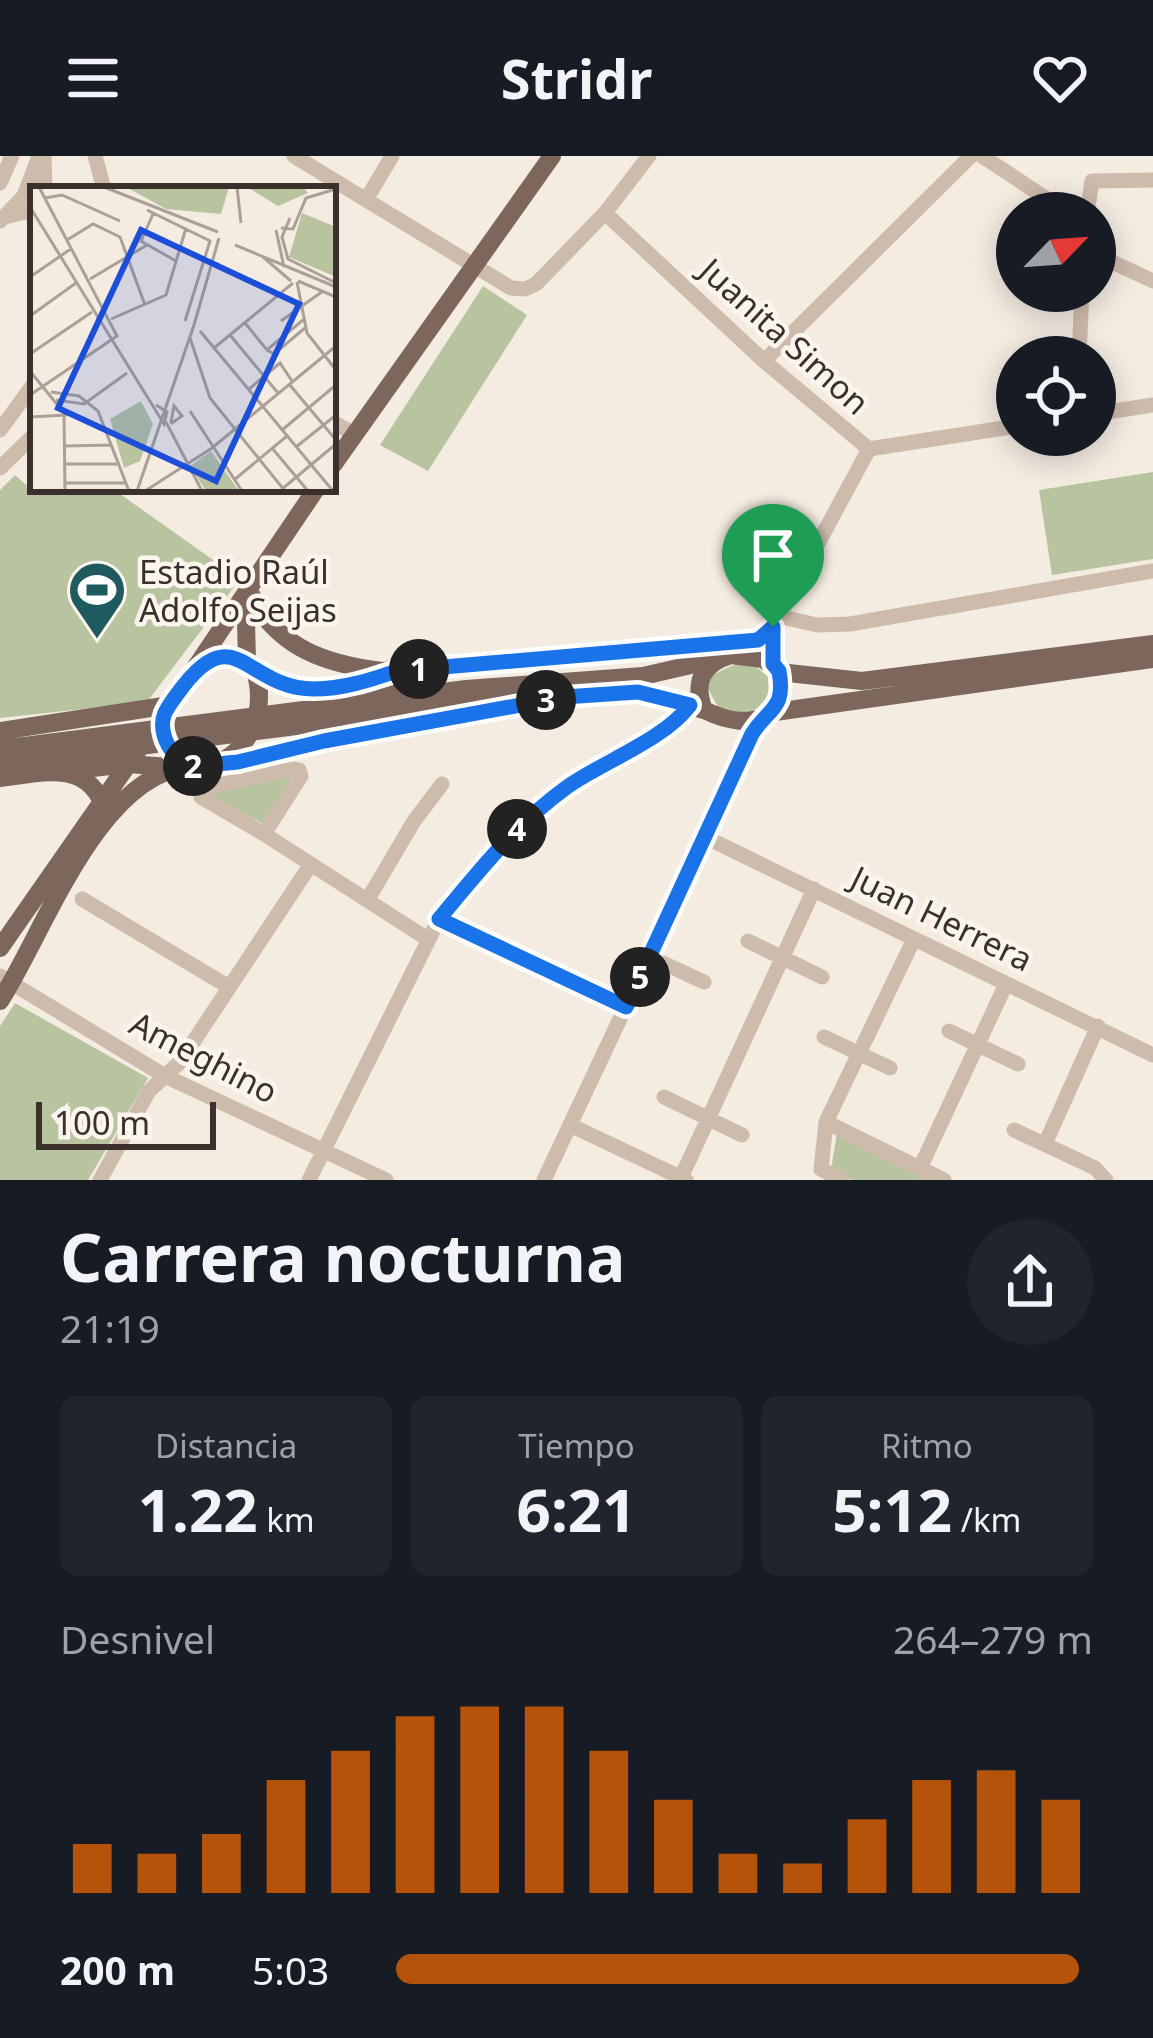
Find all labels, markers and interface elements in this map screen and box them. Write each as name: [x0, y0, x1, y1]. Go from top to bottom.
text: Stridr: [501, 41, 652, 115]
icon: menu: [60, 45, 126, 111]
icon: heart: [1027, 45, 1093, 111]
inset map: [30, 186, 336, 492]
north arrow: [996, 192, 1116, 312]
map controls: [996, 192, 1116, 456]
street label: Juanita Simon: [688, 246, 879, 424]
button: locate: [996, 336, 1116, 456]
pin: [722, 504, 824, 627]
icon: arrive: [740, 522, 806, 588]
place label: Estadio Raúl Adolfo Seijas: [139, 549, 337, 632]
sports icon: Estadio Raúl Adolfo Seijas: [66, 559, 128, 641]
pin: 1: [389, 639, 449, 699]
text: 1: [410, 646, 428, 691]
pin: 3: [516, 670, 576, 730]
text: 3: [537, 677, 555, 722]
pin: 2: [163, 736, 223, 796]
text: 2: [184, 743, 202, 788]
pin: 4: [487, 799, 547, 859]
text: 4: [508, 806, 526, 851]
street label: Juan Herrera: [841, 853, 1040, 981]
pin: 5: [610, 947, 670, 1007]
text: 5: [631, 954, 649, 999]
street label: Ameghino: [122, 1001, 286, 1113]
scale bar: [36, 1096, 216, 1149]
text: 100 m: [54, 1100, 150, 1145]
text: Carrera nocturna: [60, 1211, 626, 1301]
button: share: [967, 1219, 1093, 1345]
text: 21:19: [60, 1301, 160, 1354]
text: Distancia: [155, 1423, 297, 1468]
text: Tiempo: [518, 1423, 635, 1468]
text: Ritmo: [881, 1423, 973, 1468]
text: 1.22: [138, 1468, 258, 1550]
text: 6:21: [517, 1468, 636, 1550]
text: 5:12: [832, 1468, 952, 1550]
text: km: [258, 1497, 315, 1542]
text: /km: [952, 1497, 1021, 1542]
text: Desnivel: [60, 1612, 215, 1665]
text: 264–279 m: [893, 1612, 1093, 1665]
text: 200 m: [60, 1943, 175, 1996]
text: 5:03: [252, 1943, 329, 1996]

